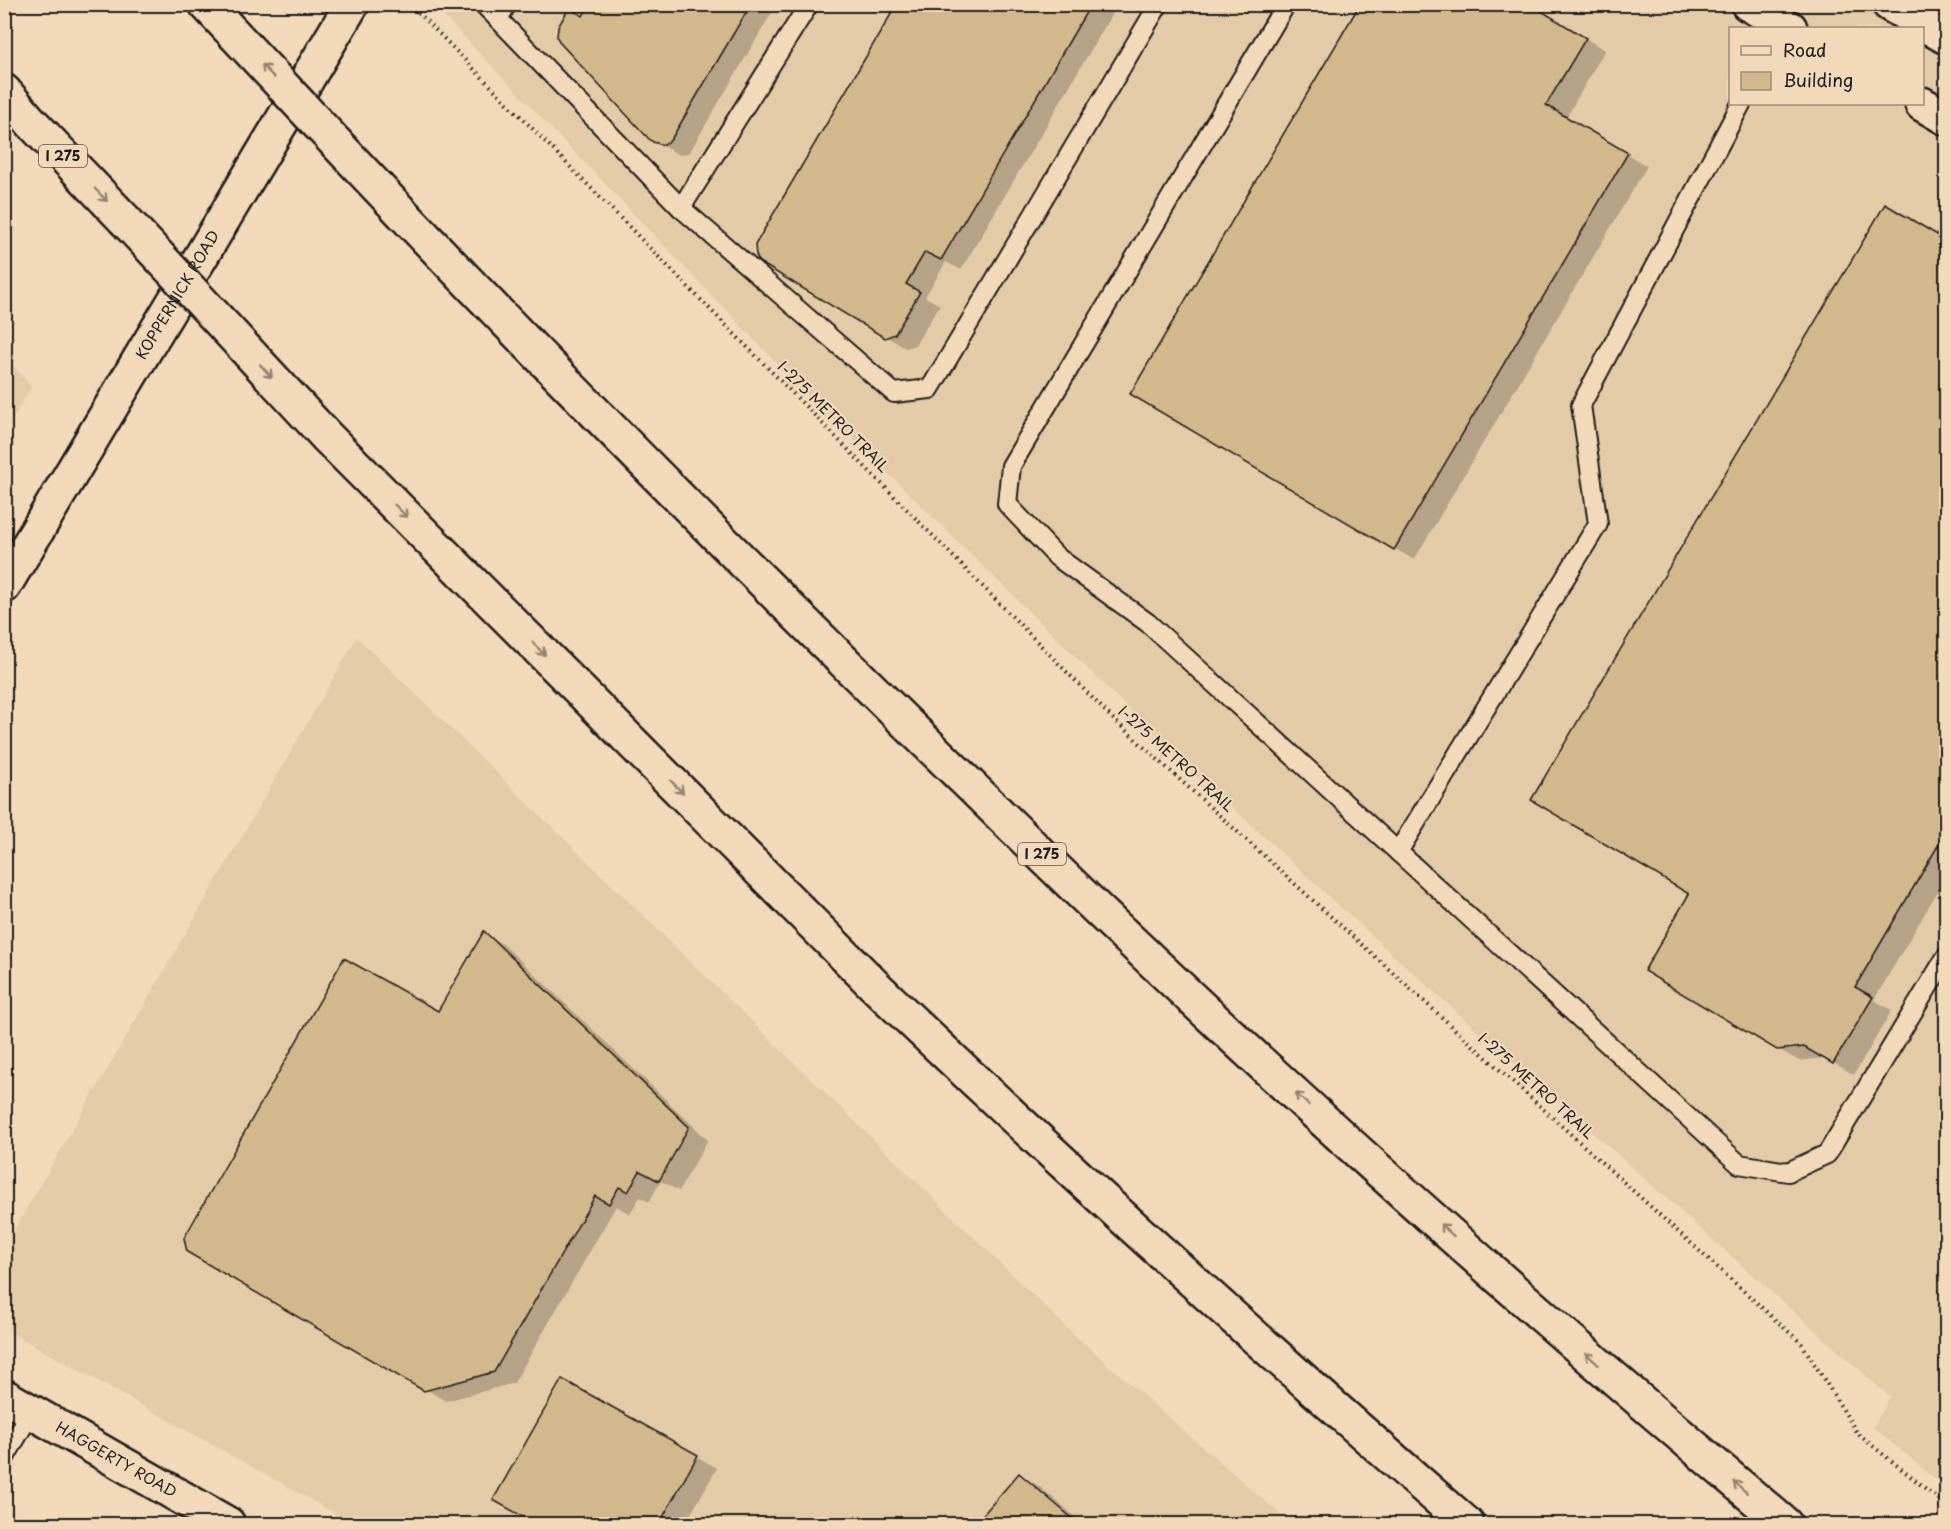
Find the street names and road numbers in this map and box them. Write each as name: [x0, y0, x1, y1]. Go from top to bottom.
road number: I 275: [39, 145, 87, 167]
street label: KOPPERNICK ROAD: [129, 225, 224, 363]
street label: I-275 METRO TRAIL: [773, 355, 895, 477]
street label: I-275 METRO TRAIL: [1114, 699, 1240, 817]
road number: I 275: [1018, 843, 1066, 865]
street label: I-275 METRO TRAIL: [1474, 1026, 1600, 1144]
street label: HAGGERTY ROAD: [52, 1415, 182, 1502]

